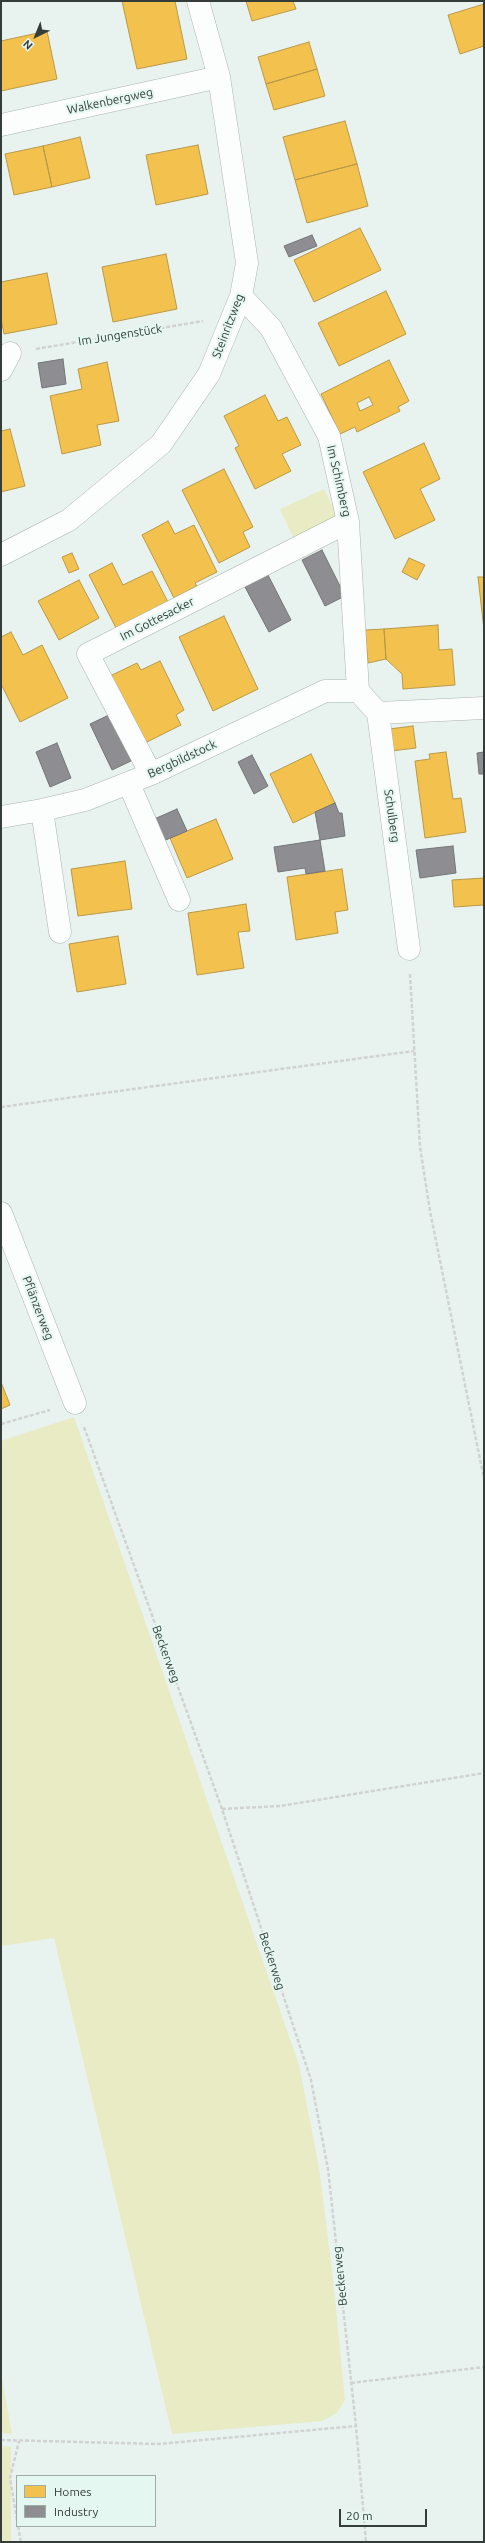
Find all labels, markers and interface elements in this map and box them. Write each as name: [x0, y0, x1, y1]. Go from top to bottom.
north arrow: [16, 16, 56, 56]
text: N: [21, 38, 35, 52]
street label: Walkenbergweg: [66, 85, 154, 117]
street label: Steinritzweg: [209, 292, 247, 360]
street label: Im Jungenstück: [77, 321, 163, 349]
street label: Im Schimberg: [324, 444, 354, 518]
street label: Im Gottesacker: [118, 594, 196, 644]
street label: Bergbildstock: [145, 737, 219, 781]
street label: Schulberg: [381, 788, 403, 844]
street label: Pflänzerweg: [19, 1274, 57, 1342]
street label: Beckerweg: [149, 1623, 183, 1685]
street label: Beckerweg: [256, 1930, 288, 1992]
street label: Beckerweg: [330, 2245, 350, 2307]
legend: [16, 2475, 156, 2527]
text: Homes: [54, 2485, 92, 2498]
scale bar: [341, 2501, 429, 2527]
text: Industry: [54, 2505, 98, 2518]
text: 20 m: [346, 2509, 373, 2522]

